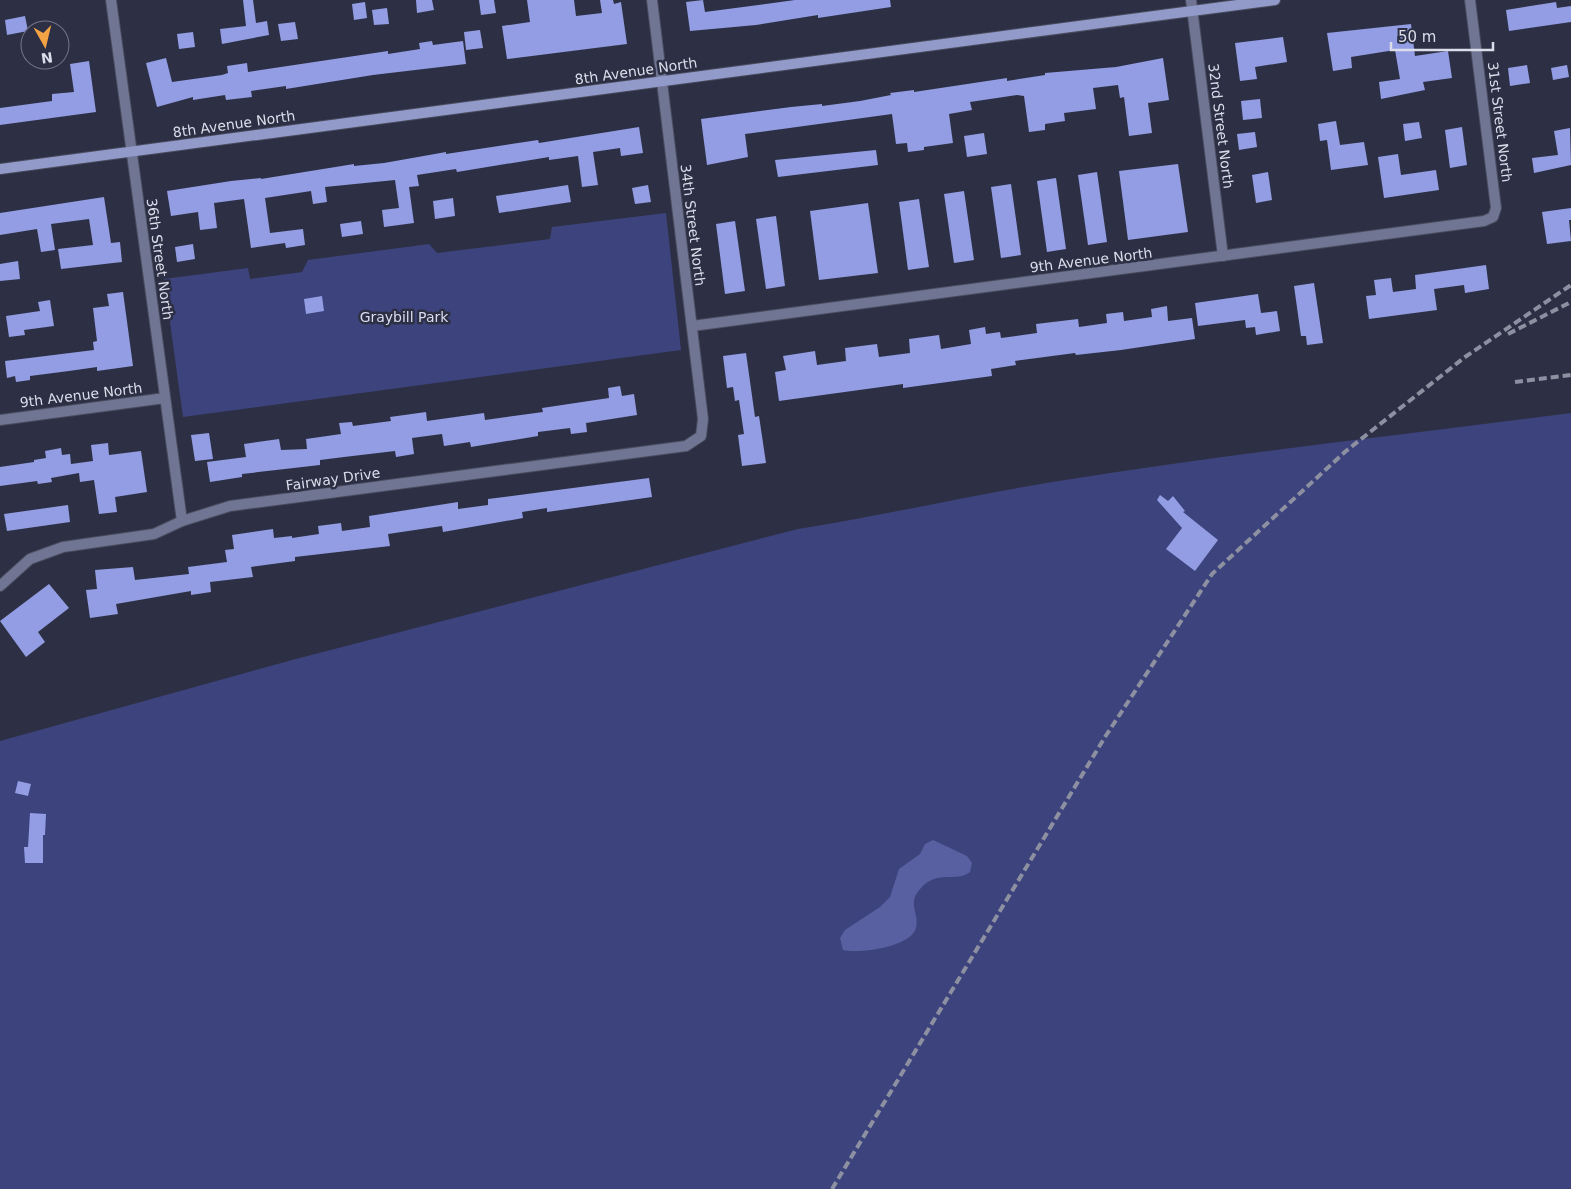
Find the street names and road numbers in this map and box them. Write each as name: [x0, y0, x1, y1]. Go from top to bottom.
street label: 8th Avenue North: [574, 54, 698, 88]
street label: 31st Street North: [1485, 61, 1515, 183]
street label: 32nd Street North: [1205, 62, 1237, 190]
street label: 8th Avenue North: [172, 107, 296, 141]
street label: 34th Street North: [678, 163, 708, 287]
street label: 36th Street North: [144, 197, 176, 321]
street label: 9th Avenue North: [1029, 245, 1153, 275]
street label: 9th Avenue North: [19, 380, 143, 410]
street label: Fairway Drive: [285, 464, 381, 494]

